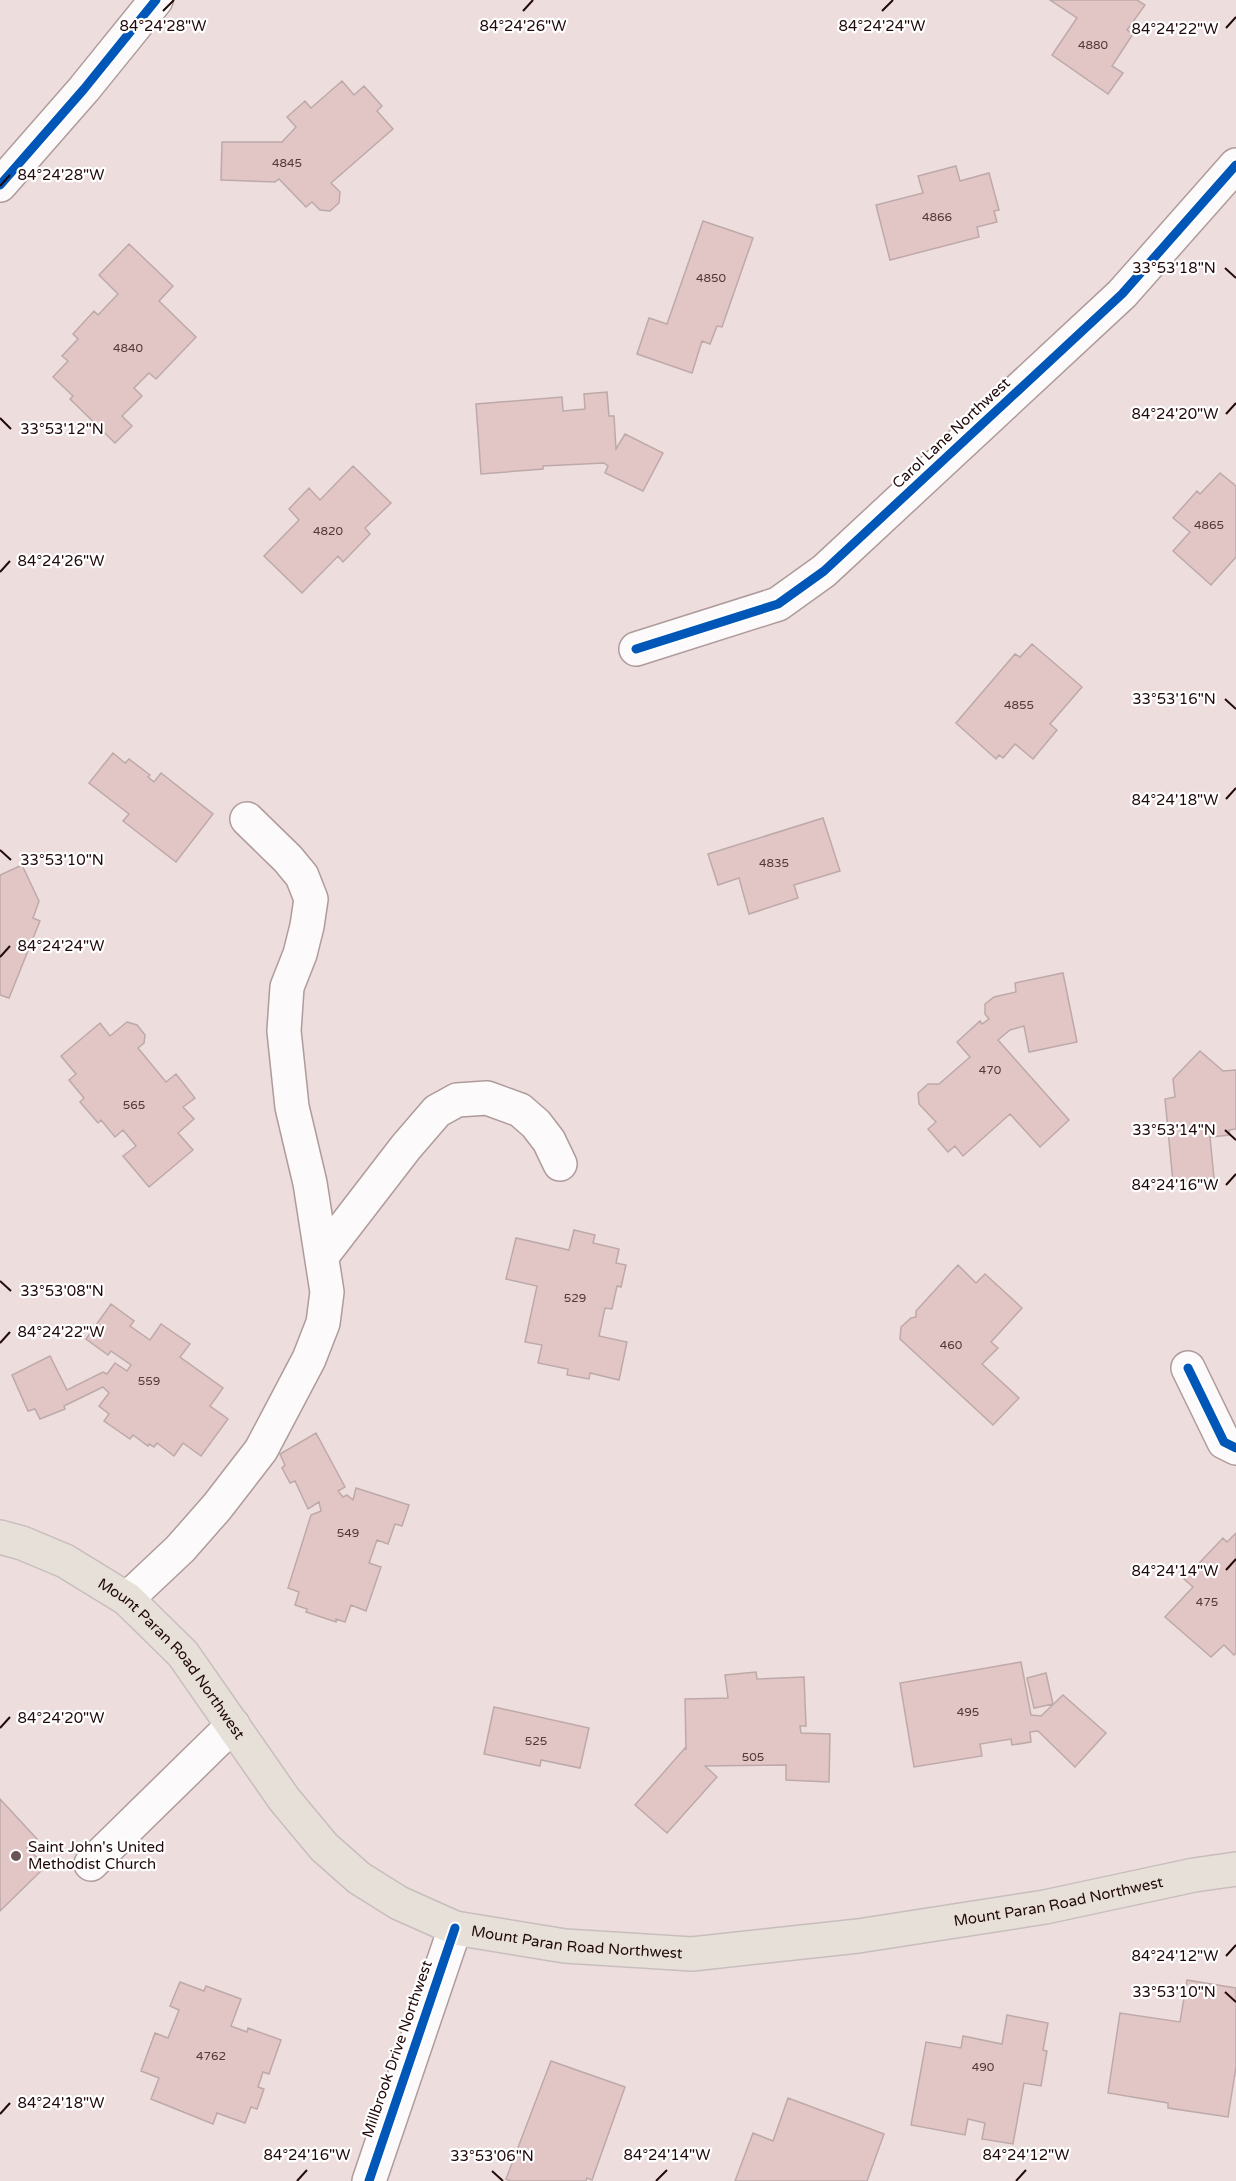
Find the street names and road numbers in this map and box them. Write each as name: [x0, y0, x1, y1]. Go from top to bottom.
street label: Carol Lane Northwest: [888, 374, 1014, 492]
street label: Mount Paran Road Northwest: [95, 1574, 249, 1743]
street label: Mount Paran Road Northwest: [952, 1873, 1165, 1930]
street label: Mount Paran Road Northwest: [470, 1922, 683, 1962]
street label: Millbrook Drive Northwest: [358, 1958, 436, 2140]

